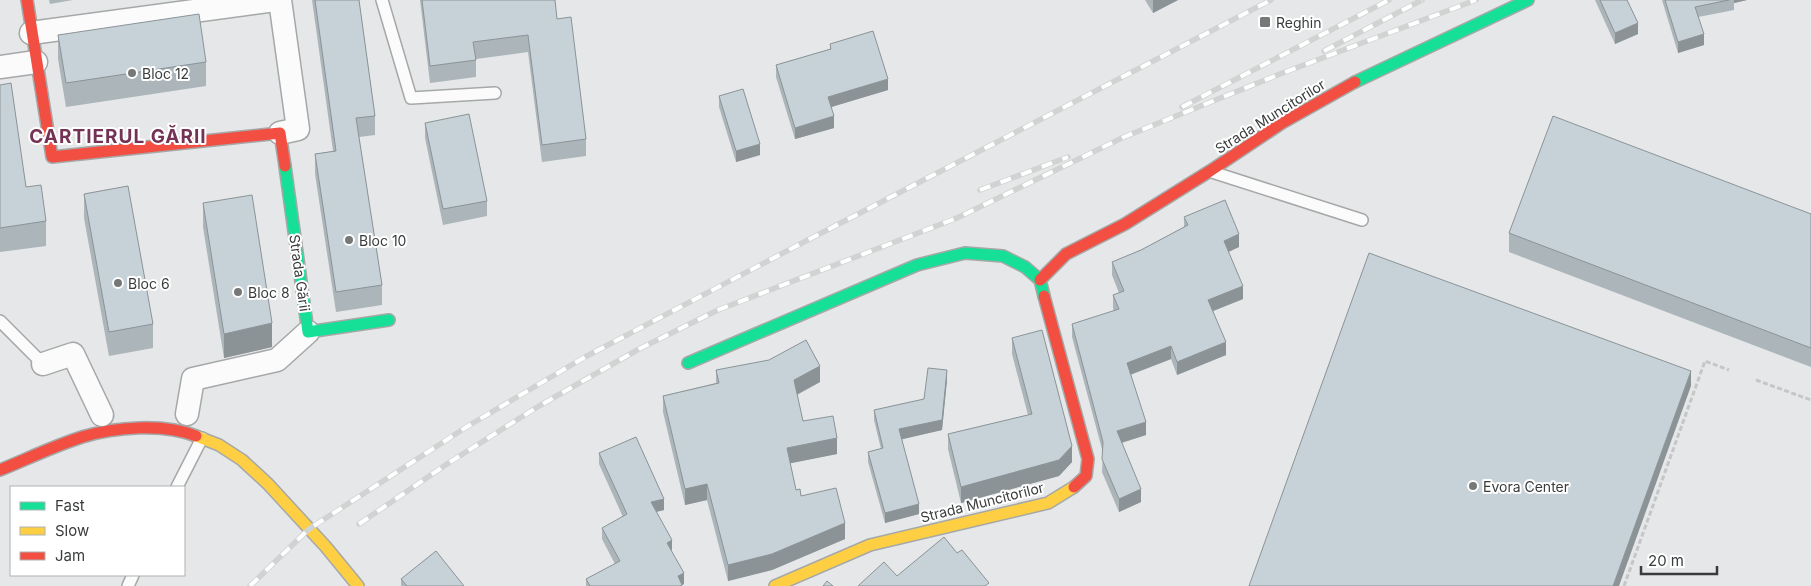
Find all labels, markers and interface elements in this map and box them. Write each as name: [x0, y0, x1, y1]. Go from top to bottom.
place label: Reghin: [1276, 14, 1322, 31]
marker: Reghin: [1258, 15, 1272, 29]
place label: Bloc 12: [142, 65, 189, 82]
marker: Bloc 12: [126, 67, 138, 79]
street label: Strada Muncitorilor: [1212, 75, 1328, 157]
district label: CARTIERUL GĂRII: [29, 124, 207, 148]
place label: Bloc 10: [359, 232, 406, 249]
street label: Strada Gării: [286, 233, 314, 313]
marker: Bloc 10: [343, 234, 355, 246]
place label: Bloc 6: [128, 275, 170, 292]
marker: Bloc 6: [112, 277, 124, 289]
place label: Bloc 8: [248, 284, 290, 301]
marker: Bloc 8: [232, 286, 244, 298]
street label: Strada Muncitorilor: [919, 478, 1045, 526]
place label: Evora Center: [1483, 478, 1569, 495]
marker: Evora Center: [1467, 480, 1479, 492]
legend: [10, 486, 185, 576]
text: Fast: [55, 496, 85, 515]
text: Slow: [55, 521, 89, 540]
scale bar: [1641, 544, 1717, 576]
text: Jam: [55, 546, 85, 565]
text: 20 m: [1648, 551, 1684, 570]

